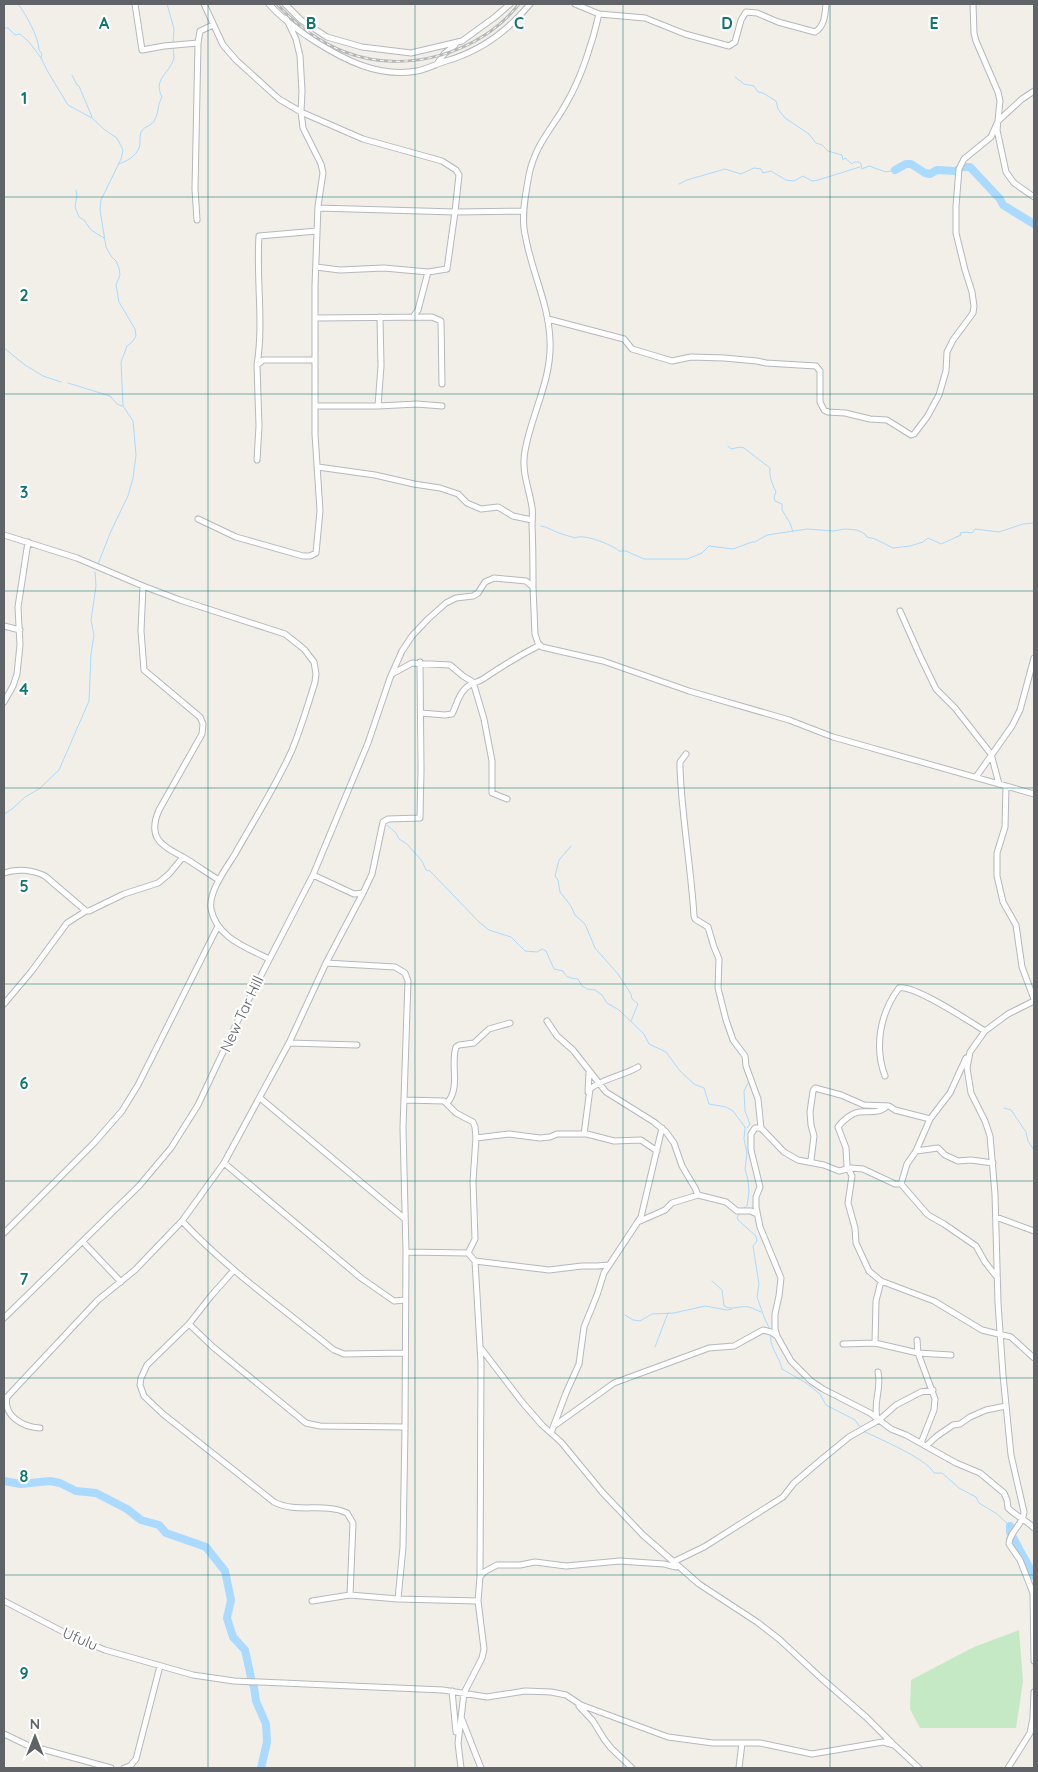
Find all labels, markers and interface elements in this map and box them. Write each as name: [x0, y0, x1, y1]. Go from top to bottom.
text: A: [99, 13, 110, 33]
text: B: [306, 13, 316, 33]
text: C: [514, 13, 524, 33]
text: D: [721, 13, 733, 33]
text: E: [929, 13, 939, 33]
text: 1: [21, 88, 27, 108]
text: 2: [19, 285, 29, 305]
text: 3: [20, 482, 28, 502]
text: 4: [19, 679, 29, 699]
text: 5: [19, 876, 29, 896]
street label: New Tar Hill: [216, 973, 268, 1055]
text: 6: [20, 1073, 29, 1093]
text: 7: [20, 1269, 29, 1289]
text: 8: [20, 1466, 29, 1486]
street label: Ufulu: [60, 1623, 101, 1654]
text: 9: [19, 1663, 29, 1683]
north arrow: [10, 1712, 60, 1762]
text: N: [30, 1715, 40, 1733]

